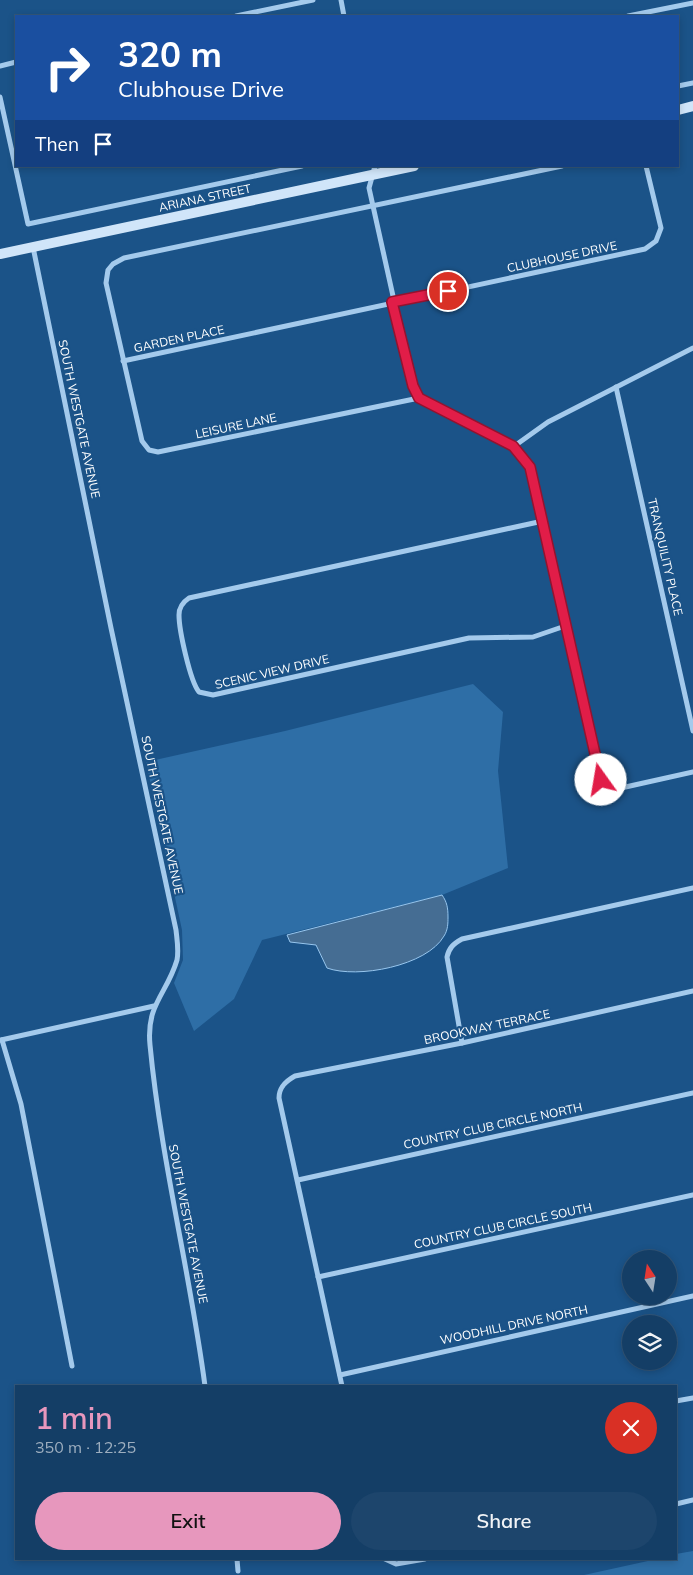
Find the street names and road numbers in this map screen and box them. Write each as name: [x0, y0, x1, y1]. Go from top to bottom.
street label: ARIANA STREET: [157, 180, 253, 215]
street label: CLUBHOUSE DRIVE: [506, 238, 618, 275]
street label: GARDEN PLACE: [132, 322, 225, 355]
street label: SOUTH WESTGATE AVENUE: [55, 338, 104, 500]
street label: LEISURE LANE: [194, 410, 278, 441]
street label: TRANQUILITY PLACE: [645, 497, 686, 617]
street label: SCENIC VIEW DRIVE: [213, 651, 331, 692]
street label: SOUTH WESTGATE AVENUE: [138, 734, 187, 896]
street label: BROOKWAY TERRACE: [423, 1006, 551, 1047]
street label: COUNTRY CLUB CIRCLE NORTH: [402, 1099, 584, 1152]
street label: SOUTH WESTGATE AVENUE: [166, 1143, 211, 1305]
street label: COUNTRY CLUB CIRCLE SOUTH: [412, 1199, 593, 1252]
street label: WOODHILL DRIVE NORTH: [439, 1301, 589, 1348]

